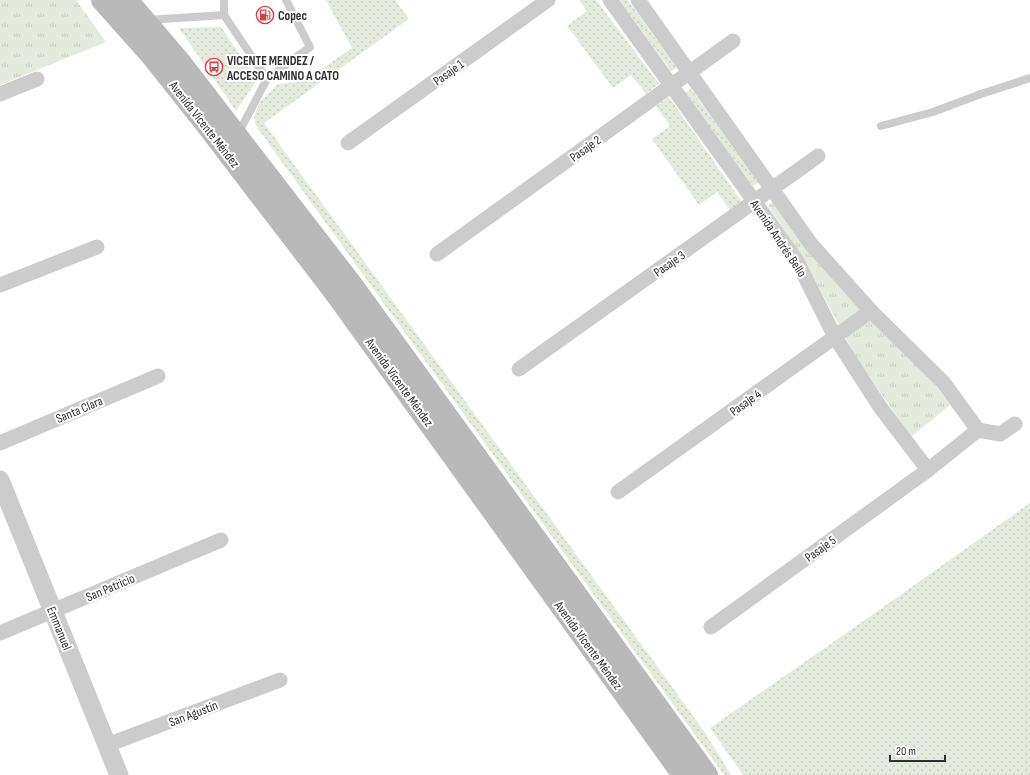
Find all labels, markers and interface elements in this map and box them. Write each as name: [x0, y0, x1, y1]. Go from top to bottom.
fuel station icon: Copec: [255, 5, 275, 25]
place label: Copec: [278, 8, 307, 24]
place label: VICENTE MENDEZ / ACCESO CAMINO A CATO: [226, 53, 339, 84]
street label: Pasaje 1: [430, 56, 467, 89]
bus stop icon: VICENTE MENDEZ / ACCESO CAMINO A CATO: [204, 57, 224, 77]
street label: Avenida Vicente Méndez: [165, 77, 243, 171]
street label: Pasaje 2: [567, 132, 604, 166]
street label: Avenida Andrés Bello: [746, 196, 810, 280]
street label: Pasaje 3: [651, 247, 689, 280]
street label: Avenida Vicente Méndez: [361, 334, 437, 430]
street label: Pasaje 4: [727, 386, 765, 420]
street label: Santa Clara: [54, 393, 105, 427]
street label: Pasaje 5: [802, 532, 839, 566]
street label: San Patricio: [83, 570, 137, 605]
street label: Avenida Vicente Méndez: [550, 597, 626, 693]
street label: Emmanuel: [43, 604, 75, 653]
street label: San Agustín: [167, 697, 220, 731]
scale bar: [890, 737, 945, 763]
text: 20 m: [896, 744, 916, 759]

